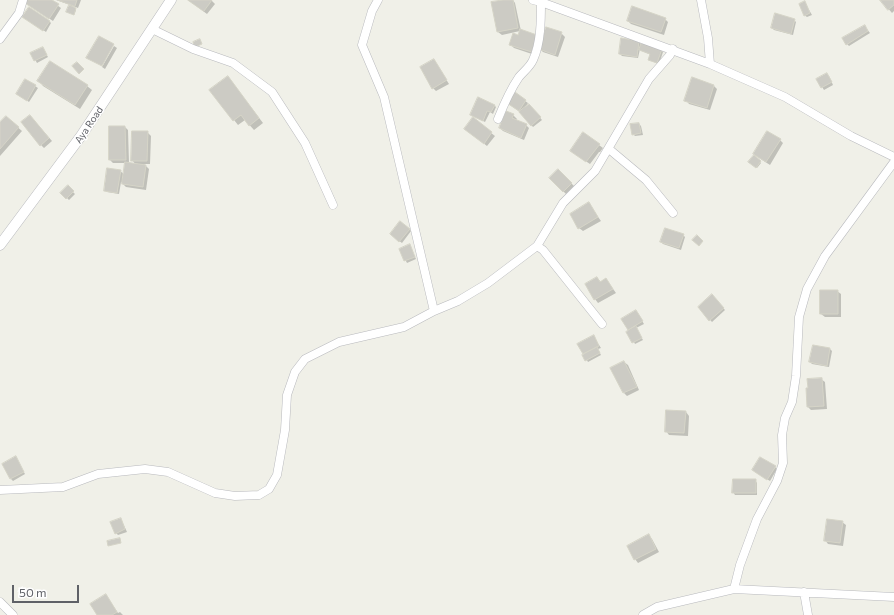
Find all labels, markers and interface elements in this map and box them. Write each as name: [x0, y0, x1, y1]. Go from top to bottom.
street label: Aya Road: [72, 104, 106, 146]
scale bar: [14, 577, 81, 603]
text: 50 m: [19, 585, 47, 599]

